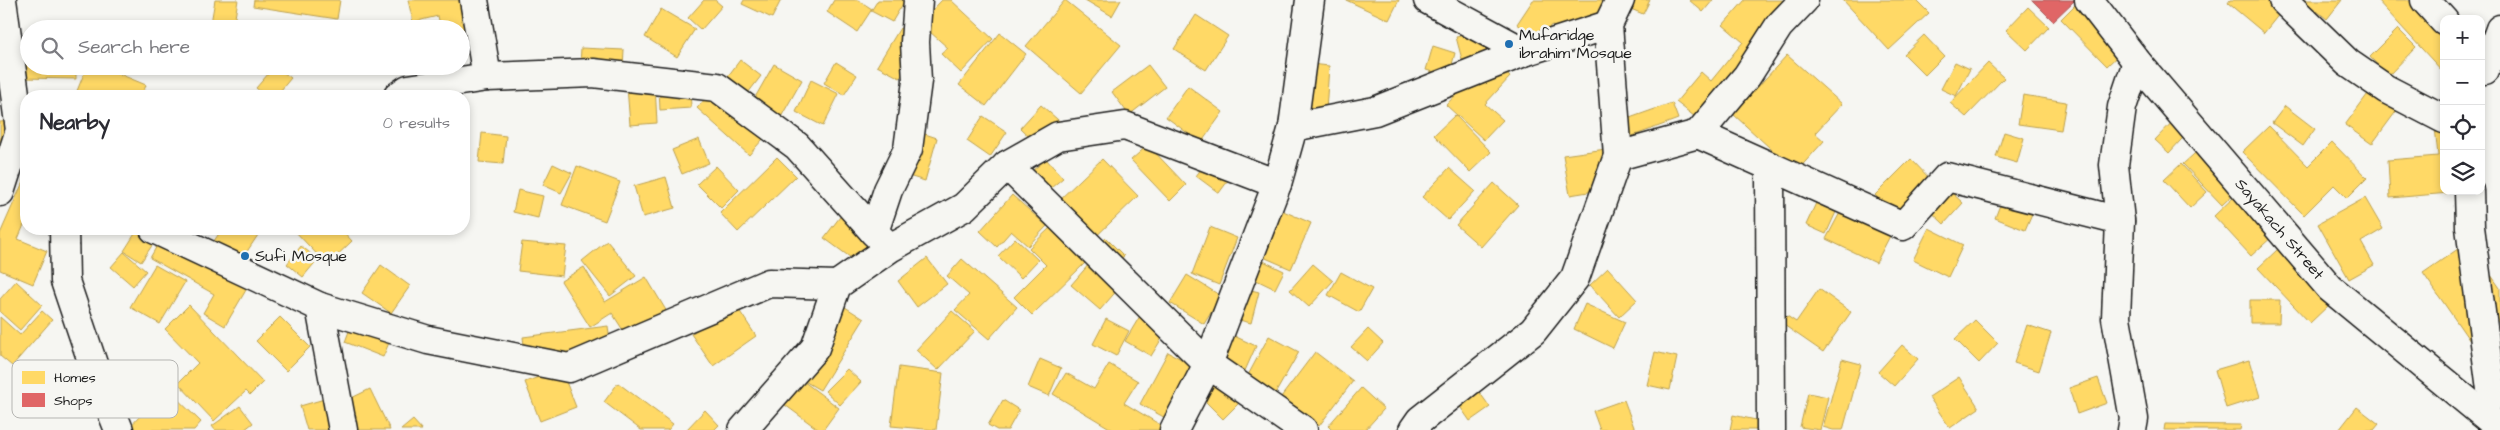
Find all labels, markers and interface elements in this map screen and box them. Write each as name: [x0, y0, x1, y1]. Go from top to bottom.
map controls: [2440, 15, 2485, 195]
button: +: [2440, 15, 2485, 60]
search box: [20, 20, 470, 75]
place label: Mufaridge ibrahim Mosque: [1519, 24, 1632, 64]
icon: search: [38, 34, 66, 62]
text: Search here: [78, 34, 190, 61]
marker: Mufaridge ibrahim Mosque: [1503, 38, 1515, 50]
button: −: [2440, 60, 2485, 105]
button: locate: [2440, 105, 2485, 150]
text: Nearby: [40, 108, 110, 137]
text: 0 results: [383, 112, 450, 134]
button: layers: [2440, 150, 2485, 195]
street label: Sayakach Street: [2230, 174, 2330, 285]
place label: Sufi Mosque: [255, 245, 347, 267]
marker: Sufi Mosque: [239, 250, 251, 262]
legend: [12, 360, 178, 418]
text: Homes: [54, 368, 96, 388]
text: Shops: [54, 391, 93, 411]

